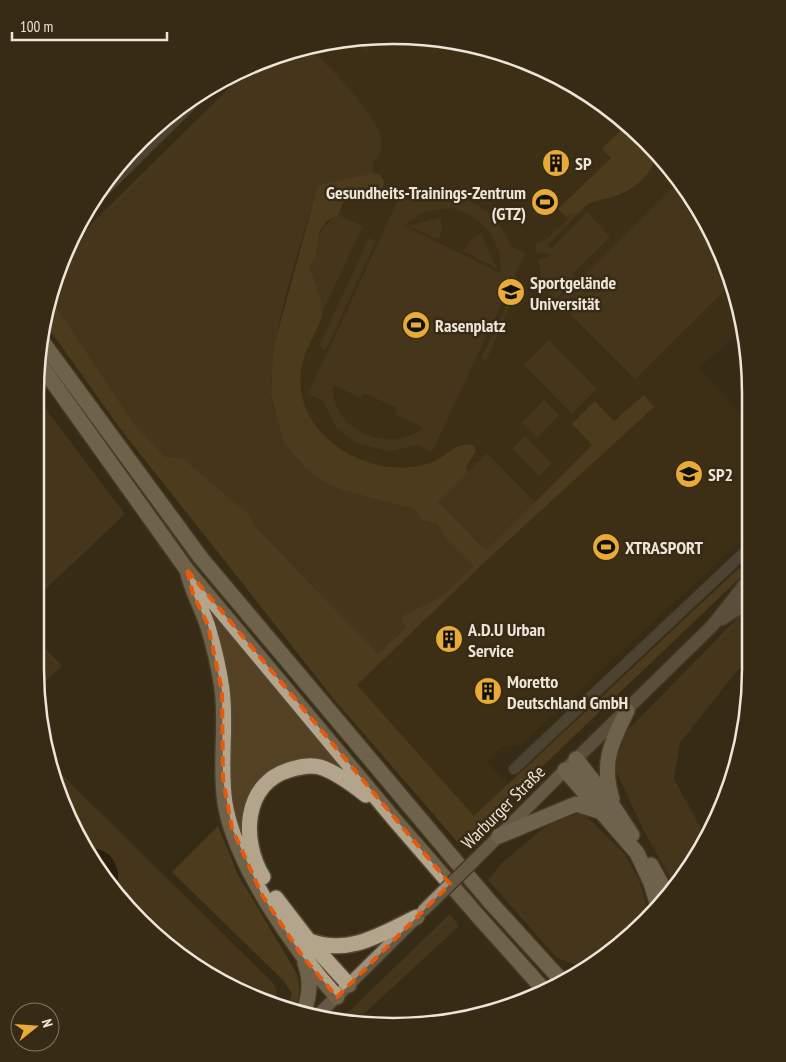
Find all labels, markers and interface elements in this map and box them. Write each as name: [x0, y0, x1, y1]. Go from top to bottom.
scale bar: [12, 10, 168, 42]
text: 100 m: [20, 17, 53, 36]
building icon: SP: [541, 148, 571, 178]
place label: SP: [575, 152, 592, 175]
place label: Gesundheits-Trainings-Zentrum (GTZ): [326, 181, 526, 225]
sports icon: Gesundheits-Trainings-Zentrum (GTZ): [530, 187, 560, 217]
place label: Sportgelände Universität: [530, 271, 616, 315]
school or university icon: Sportgelände Universität: [496, 277, 526, 307]
sports icon: Rasenplatz: [401, 310, 431, 340]
place label: Rasenplatz: [435, 314, 506, 337]
school or university icon: SP2: [674, 459, 704, 489]
place label: SP2: [708, 463, 733, 486]
sports icon: XTRASPORT: [591, 532, 621, 562]
place label: XTRASPORT: [625, 536, 703, 559]
place label: A.D.U Urban Service: [467, 618, 545, 662]
building icon: A.D.U Urban Service: [434, 624, 464, 654]
place label: Moretto Deutschland GmbH: [507, 670, 628, 714]
building icon: Moretto Deutschland GmbH: [473, 676, 503, 706]
street label: Warburger Straße: [456, 760, 550, 854]
north arrow: [10, 1002, 60, 1052]
text: N: [38, 1017, 57, 1029]

